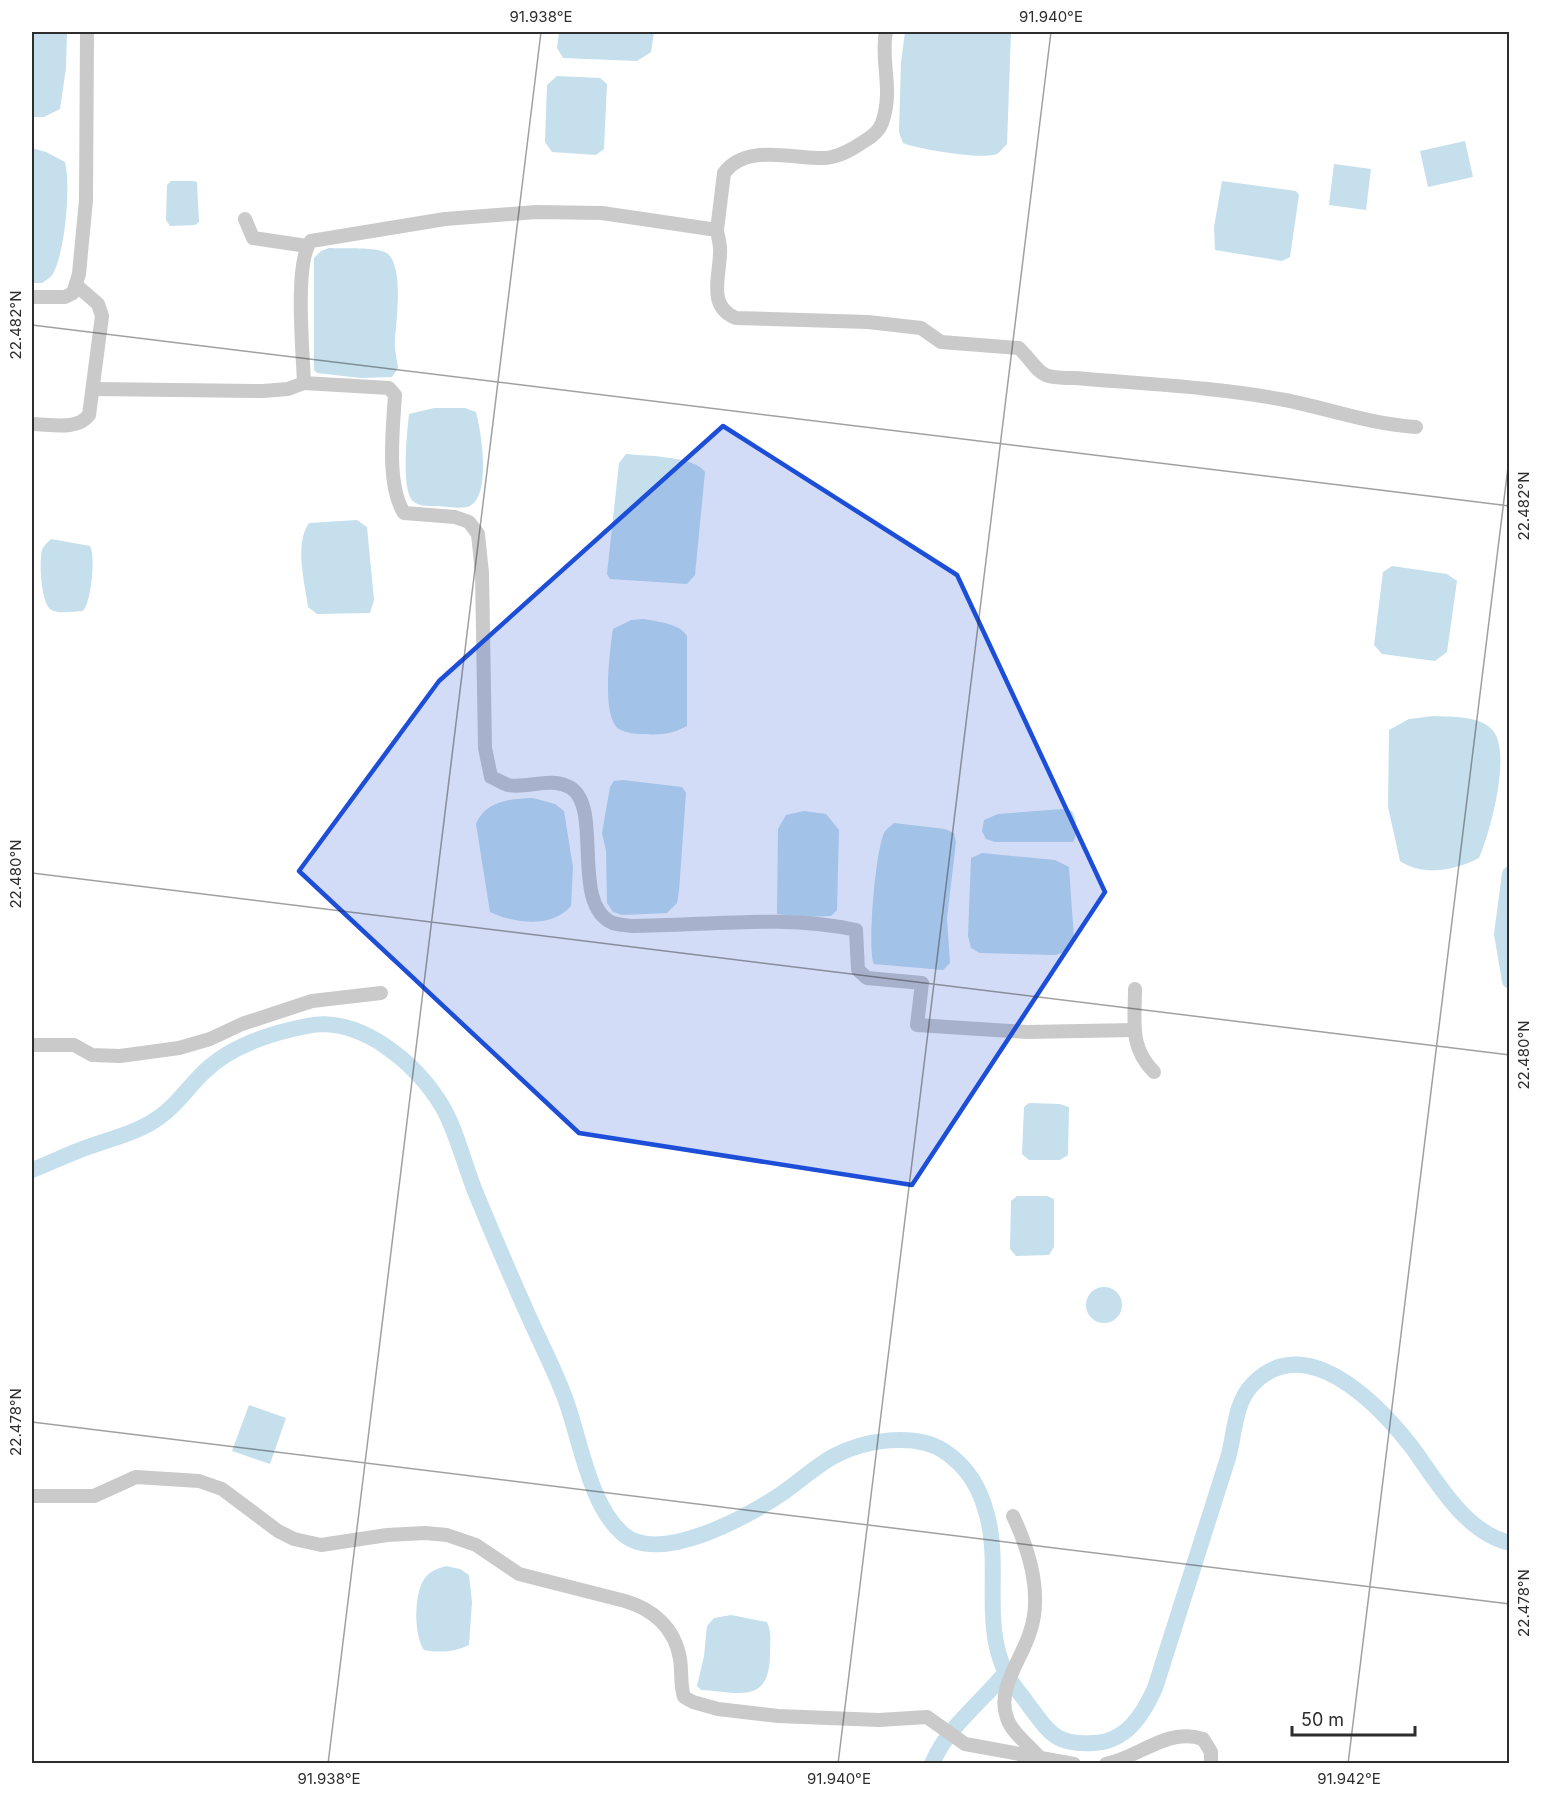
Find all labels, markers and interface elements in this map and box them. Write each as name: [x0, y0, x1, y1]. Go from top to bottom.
text: 91.938°E: [509, 7, 573, 26]
text: 91.940°E: [1019, 7, 1083, 26]
text: 22.482°N: [6, 291, 25, 359]
text: 22.482°N: [1514, 472, 1533, 540]
text: 22.480°N: [6, 839, 25, 909]
text: 22.480°N: [1514, 1020, 1533, 1090]
text: 22.478°N: [6, 1388, 25, 1456]
text: 22.478°N: [1514, 1569, 1533, 1637]
scale bar: [1292, 1699, 1415, 1737]
text: 50 m: [1301, 1709, 1344, 1730]
text: 91.938°E: [297, 1769, 361, 1788]
text: 91.940°E: [807, 1769, 871, 1788]
text: 91.942°E: [1317, 1769, 1381, 1788]

